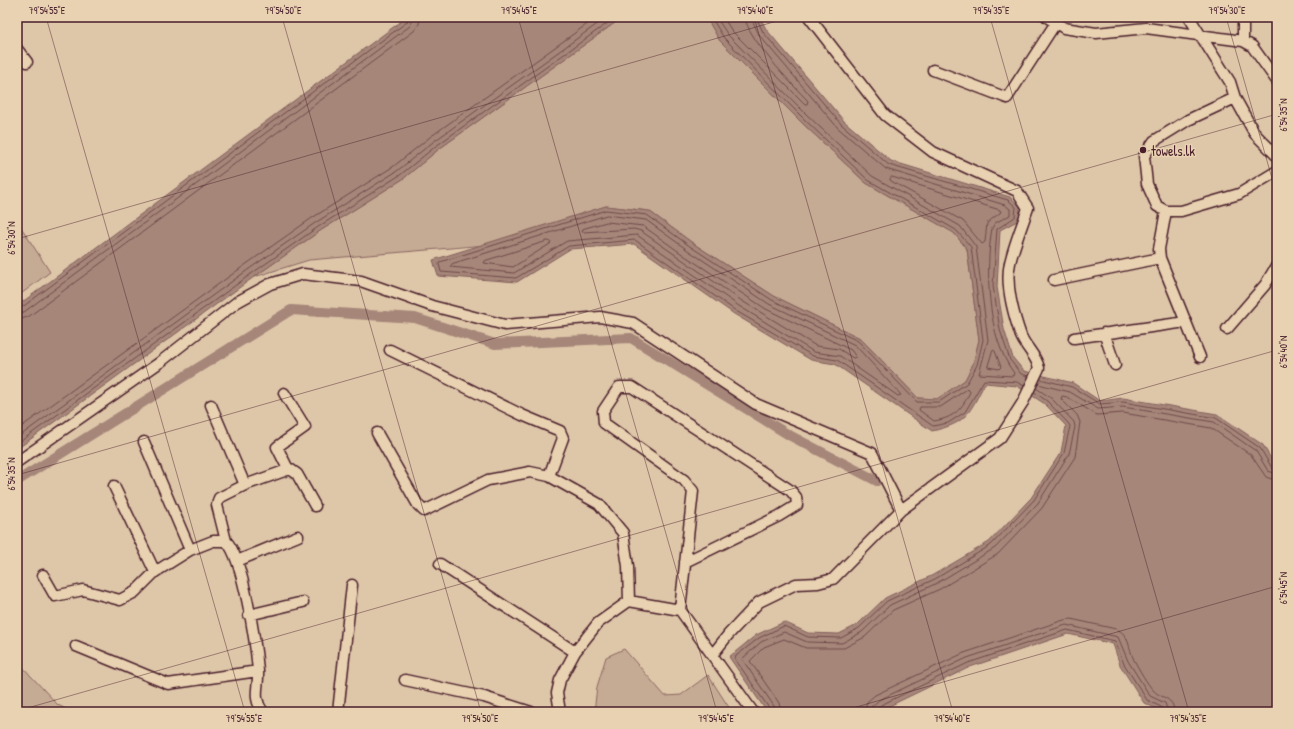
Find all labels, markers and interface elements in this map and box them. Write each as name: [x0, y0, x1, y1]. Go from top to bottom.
text: 79°54'55"E: [29, 4, 66, 17]
text: 79°54'50"E: [265, 4, 302, 17]
text: 79°54'45"E: [501, 4, 538, 17]
text: 79°54'40"E: [737, 4, 774, 17]
text: 79°54'35"E: [973, 4, 1010, 17]
text: 79°54'30"E: [1209, 4, 1246, 17]
text: 6°54'35"N: [1277, 99, 1290, 132]
place label: towels.lk: [1151, 141, 1195, 160]
marker: towels.lk: [1138, 145, 1148, 155]
text: 6°54'30"N: [5, 221, 18, 255]
text: 6°54'40"N: [1277, 336, 1290, 368]
text: 6°54'35"N: [5, 458, 18, 491]
text: 6°54'45"N: [1277, 572, 1290, 604]
text: 79°54'55"E: [226, 712, 263, 725]
text: 79°54'50"E: [462, 712, 499, 725]
text: 79°54'45"E: [698, 712, 735, 725]
text: 79°54'40"E: [934, 712, 971, 725]
text: 79°54'35"E: [1170, 712, 1207, 725]

